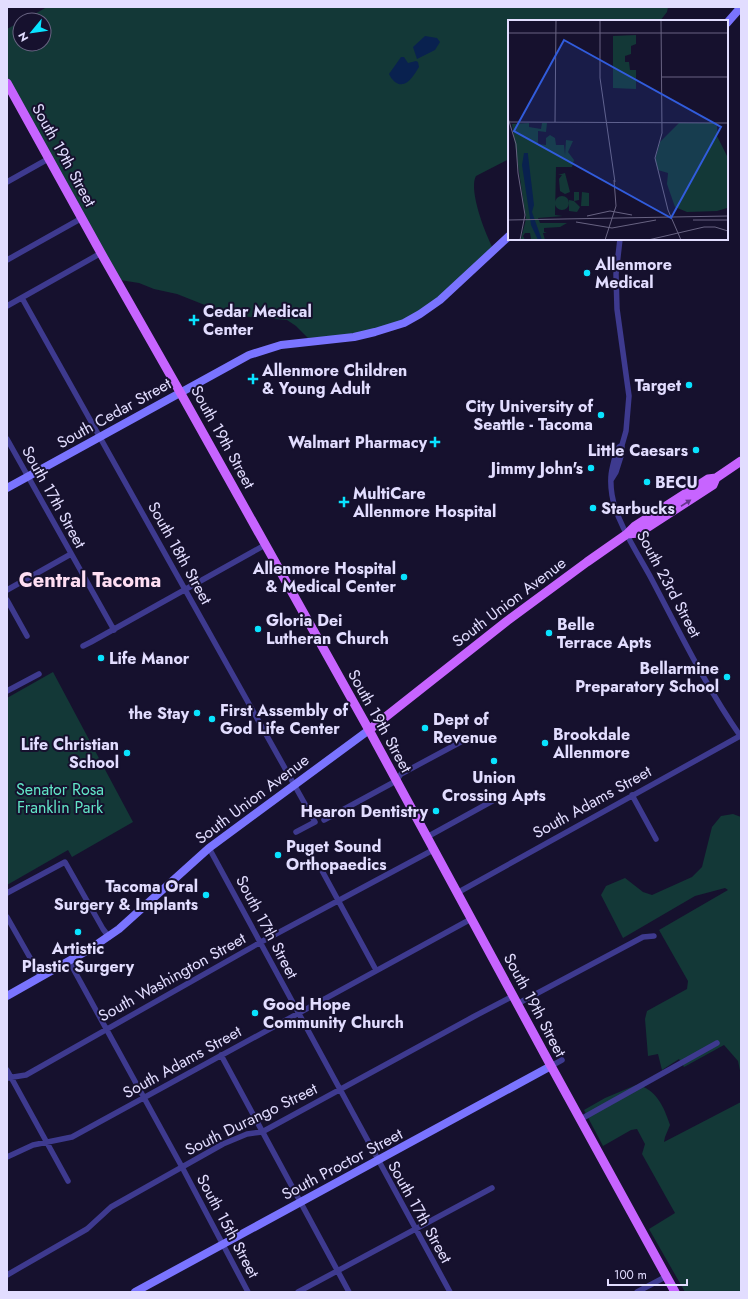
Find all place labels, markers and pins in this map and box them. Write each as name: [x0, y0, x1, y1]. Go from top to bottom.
place label: Allenmore Medical: [594, 253, 672, 294]
marker: Allenmore Medical: [582, 268, 592, 278]
place label: Cedar Medical Center: [203, 300, 312, 341]
marker: Cedar Medical Center: [188, 314, 200, 326]
place label: Allenmore Children & Young Adult: [261, 359, 407, 400]
marker: Allenmore Children & Young Adult: [247, 373, 259, 385]
place label: Target: [635, 374, 682, 397]
marker: Target: [684, 380, 694, 390]
place label: City University of Seattle - Tacoma: [465, 395, 594, 436]
marker: City University of Seattle - Tacoma: [596, 410, 606, 420]
place label: Walmart Pharmacy: [288, 431, 428, 454]
marker: Walmart Pharmacy: [430, 437, 440, 447]
place label: Little Caesars: [588, 439, 688, 462]
marker: Little Caesars: [691, 445, 701, 455]
place label: Jimmy John's: [488, 457, 583, 480]
marker: Jimmy John's: [586, 463, 596, 473]
place label: BECU: [655, 471, 698, 494]
marker: BECU: [642, 477, 652, 487]
place label: MultiCare Allenmore Hospital: [352, 482, 496, 523]
marker: MultiCare Allenmore Hospital: [338, 496, 350, 508]
place label: Starbucks: [601, 497, 675, 520]
marker: Starbucks: [588, 503, 598, 513]
place label: Allenmore Hospital & Medical Center: [252, 557, 396, 598]
marker: Allenmore Hospital & Medical Center: [399, 572, 409, 582]
place label: Gloria Dei Lutheran Church: [266, 609, 389, 650]
place label: Belle Terrace Apts: [557, 613, 651, 654]
marker: Gloria Dei Lutheran Church: [253, 624, 263, 634]
marker: Belle Terrace Apts: [544, 628, 554, 638]
place label: Life Manor: [109, 647, 190, 670]
marker: Life Manor: [96, 653, 106, 663]
place label: Bellarmine Preparatory School: [575, 657, 719, 698]
marker: Bellarmine Preparatory School: [722, 672, 732, 682]
place label: First Assembly of God Life Center: [220, 699, 349, 740]
place label: the Stay: [129, 702, 190, 725]
marker: the Stay: [192, 708, 202, 718]
place label: Dept of Revenue: [433, 708, 497, 749]
marker: First Assembly of God Life Center: [207, 714, 217, 724]
marker: Dept of Revenue: [420, 723, 430, 733]
place label: Brookdale Allenmore: [552, 723, 630, 764]
place label: Life Christian School: [21, 733, 119, 774]
marker: Brookdale Allenmore: [540, 738, 550, 748]
marker: Life Christian School: [122, 748, 132, 758]
marker: Union Crossing Apts: [489, 756, 499, 766]
place label: Union Crossing Apts: [442, 766, 546, 807]
place label: Hearon Dentistry: [300, 800, 429, 823]
marker: Hearon Dentistry: [431, 806, 441, 816]
place label: Puget Sound Orthopaedics: [286, 835, 387, 876]
marker: Puget Sound Orthopaedics: [273, 850, 283, 860]
place label: Tacoma Oral Surgery & Implants: [54, 875, 198, 916]
marker: Tacoma Oral Surgery & Implants: [201, 890, 211, 900]
marker: Artistic Plastic Surgery: [73, 927, 83, 937]
place label: Artistic Plastic Surgery: [22, 937, 135, 978]
place label: Good Hope Community Church: [263, 993, 404, 1034]
marker: Good Hope Community Church: [250, 1008, 260, 1018]

